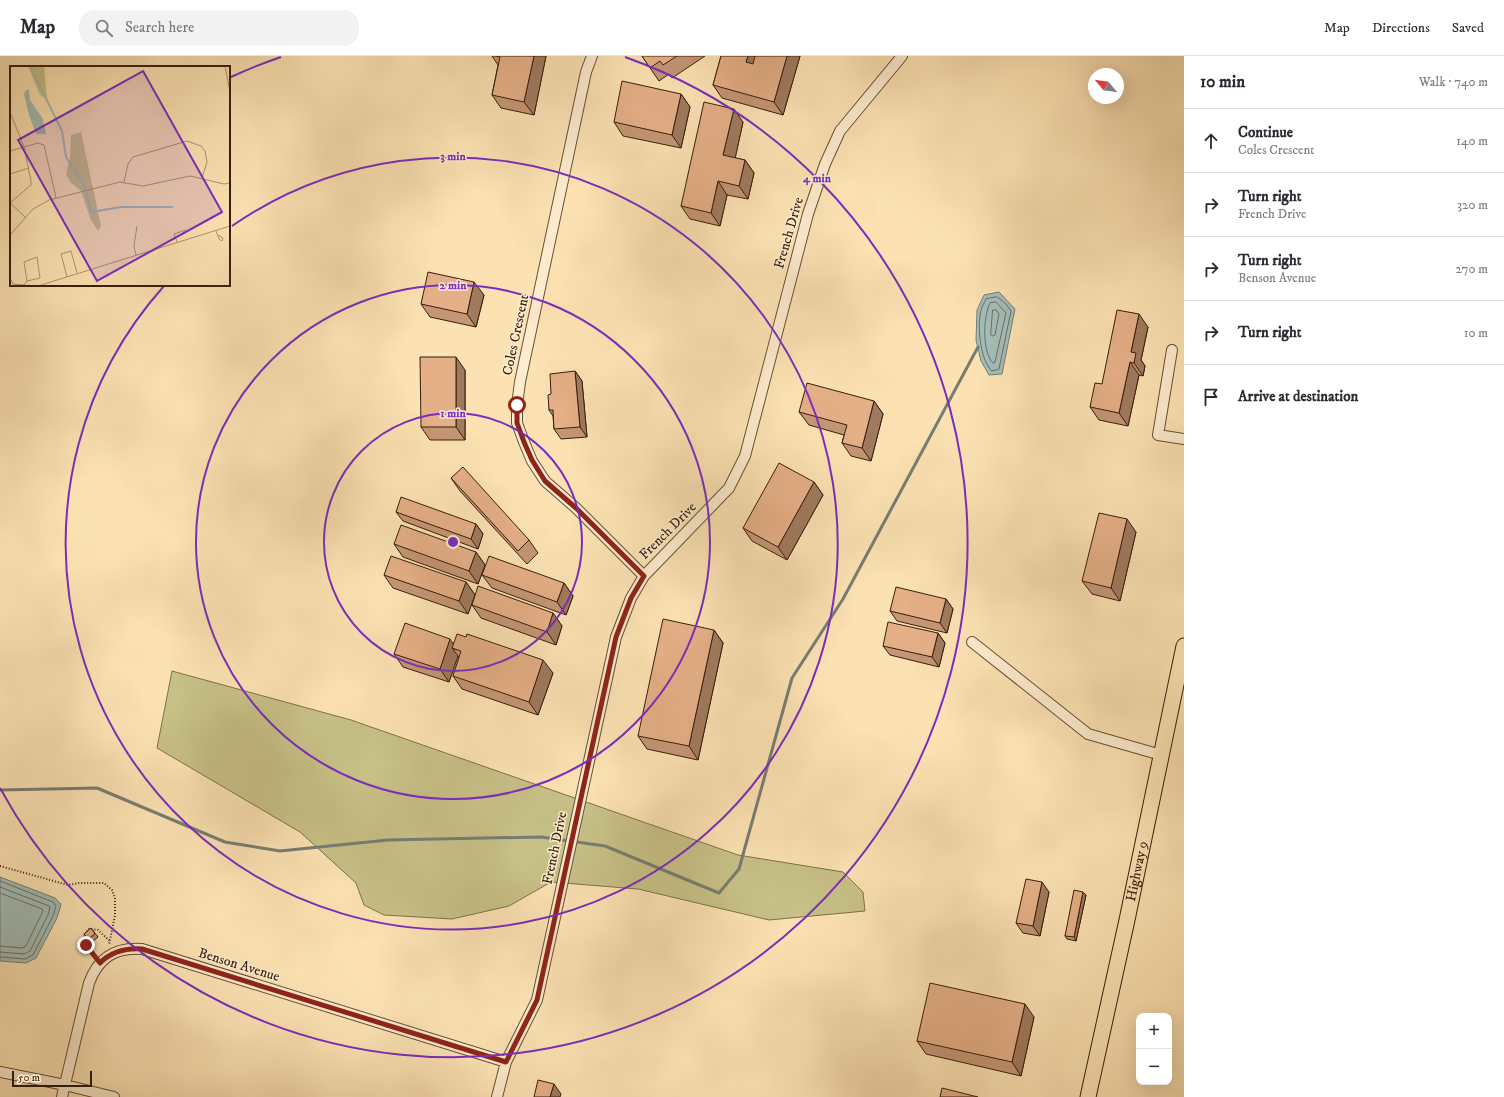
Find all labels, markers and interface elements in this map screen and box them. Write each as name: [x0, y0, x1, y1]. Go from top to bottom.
search box: [79, 10, 359, 46]
text: Map: [20, 16, 55, 39]
icon: search: [93, 17, 115, 39]
text: Search here: [125, 18, 194, 37]
text: Map: [1324, 19, 1350, 37]
text: Directions: [1372, 19, 1430, 37]
text: Saved: [1452, 19, 1484, 37]
inset map: [10, 66, 230, 286]
north arrow: [1088, 68, 1124, 104]
text: 10 min: [1200, 71, 1245, 93]
text: Walk · 740 m: [1419, 74, 1488, 90]
text: Continue: [1238, 123, 1293, 142]
icon: ahead: [1200, 130, 1222, 152]
text: 140 m: [1456, 133, 1488, 149]
text: Coles Crescent: [1238, 142, 1314, 158]
text: 3 min: [440, 149, 466, 164]
text: 4 min: [802, 171, 832, 186]
text: Turn right: [1238, 187, 1301, 206]
icon: right: [1200, 194, 1222, 216]
street label: French Drive: [770, 195, 808, 271]
text: 320 m: [1457, 197, 1488, 213]
text: French Drive: [1238, 206, 1306, 222]
text: Turn right: [1238, 251, 1301, 270]
icon: right: [1200, 258, 1222, 280]
text: 270 m: [1456, 261, 1488, 277]
text: Benson Avenue: [1238, 270, 1316, 286]
text: 2 min: [440, 278, 467, 293]
street label: Coles Crescent: [499, 292, 533, 377]
icon: right: [1200, 322, 1222, 344]
text: Turn right: [1238, 323, 1301, 342]
text: 10 m: [1464, 325, 1488, 341]
icon: arrive: [1200, 386, 1222, 408]
text: Arrive at destination: [1238, 387, 1358, 406]
route start: [508, 396, 526, 414]
text: 1 min: [440, 406, 466, 421]
street label: French Drive: [636, 498, 701, 563]
centre of rings: [446, 535, 460, 549]
street label: French Drive: [539, 810, 572, 886]
street label: Highway 9: [1122, 840, 1152, 903]
route end: [77, 936, 95, 954]
street label: Benson Avenue: [196, 944, 282, 986]
map controls: [1136, 1013, 1172, 1085]
button: +: [1136, 1013, 1172, 1049]
button: −: [1136, 1049, 1172, 1085]
scale bar: [12, 1069, 92, 1088]
text: 50 m: [18, 1071, 40, 1085]

